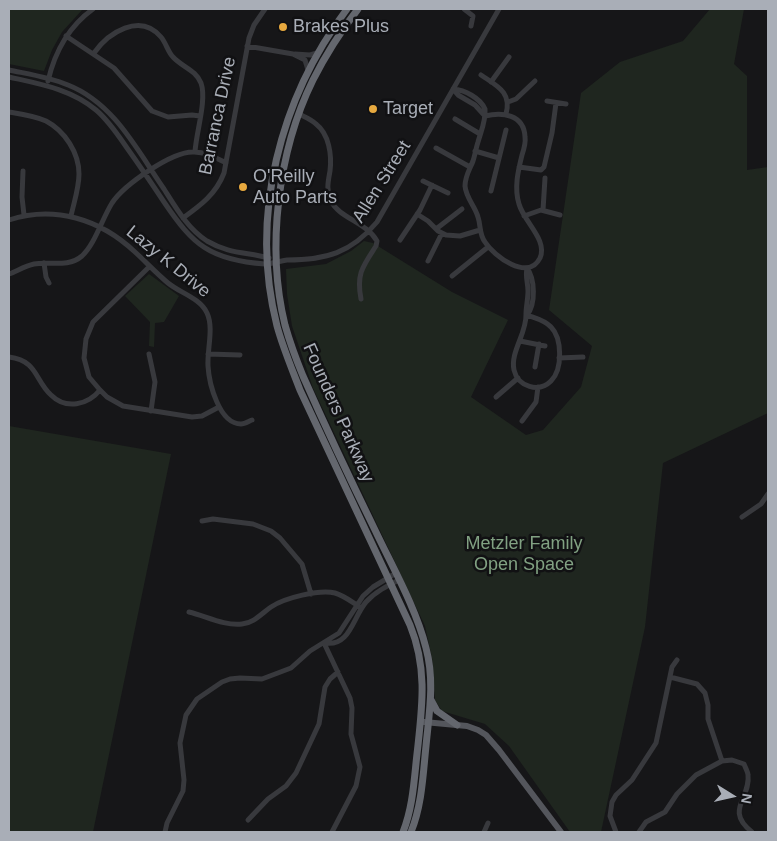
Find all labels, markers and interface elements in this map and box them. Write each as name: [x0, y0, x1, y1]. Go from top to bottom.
place label: Brakes Plus: [293, 16, 389, 38]
marker: Brakes Plus: [277, 21, 289, 33]
street label: Barranca Drive: [195, 55, 241, 177]
place label: Target: [383, 98, 433, 120]
marker: Target: [367, 103, 379, 115]
street label: Allen Street: [348, 137, 416, 227]
place label: O'Reilly Auto Parts: [253, 166, 337, 208]
marker: O'Reilly Auto Parts: [237, 181, 249, 193]
street label: Lazy K Drive: [122, 222, 214, 302]
street label: Founders Parkway: [298, 340, 378, 486]
park label: Metzler Family Open Space: [465, 533, 583, 576]
north arrow: [707, 771, 757, 821]
text: N: [738, 792, 756, 805]

